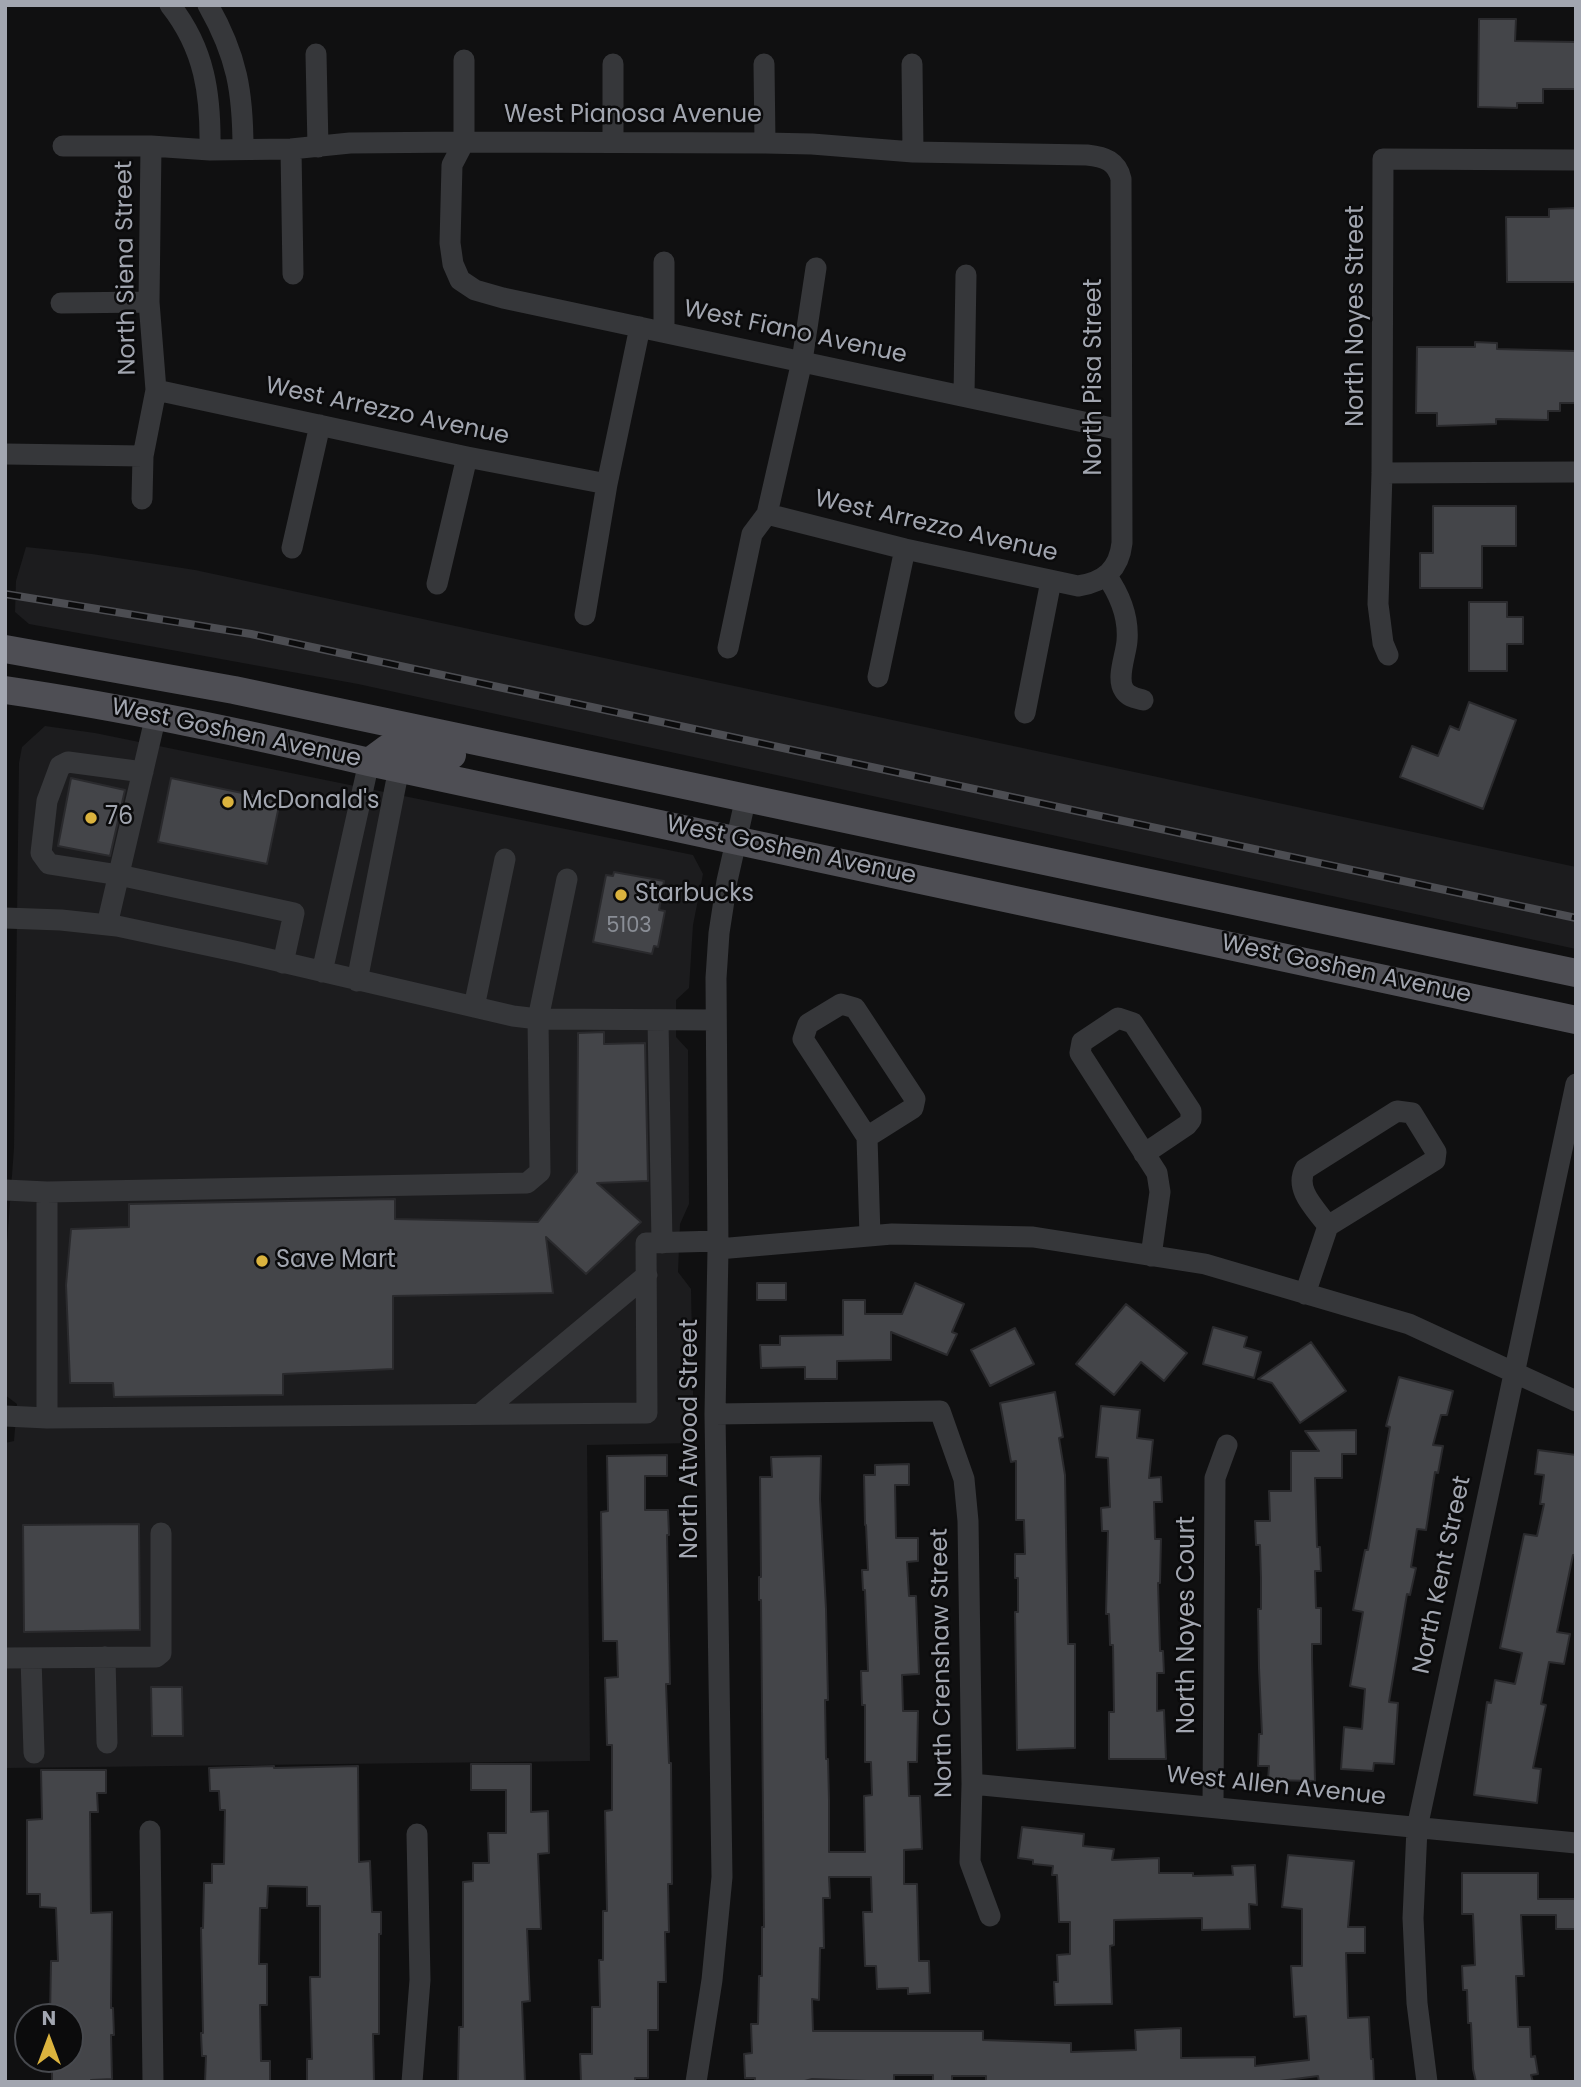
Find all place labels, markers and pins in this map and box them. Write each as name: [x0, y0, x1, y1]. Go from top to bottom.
place label: McDonald's: [242, 788, 380, 816]
marker: McDonald's: [220, 794, 236, 810]
place label: 76: [105, 804, 133, 832]
marker: 76: [83, 810, 99, 826]
place label: Starbucks: [635, 881, 754, 909]
marker: Starbucks: [613, 887, 629, 903]
place label: Save Mart: [276, 1247, 396, 1275]
marker: Save Mart: [254, 1253, 270, 1269]

